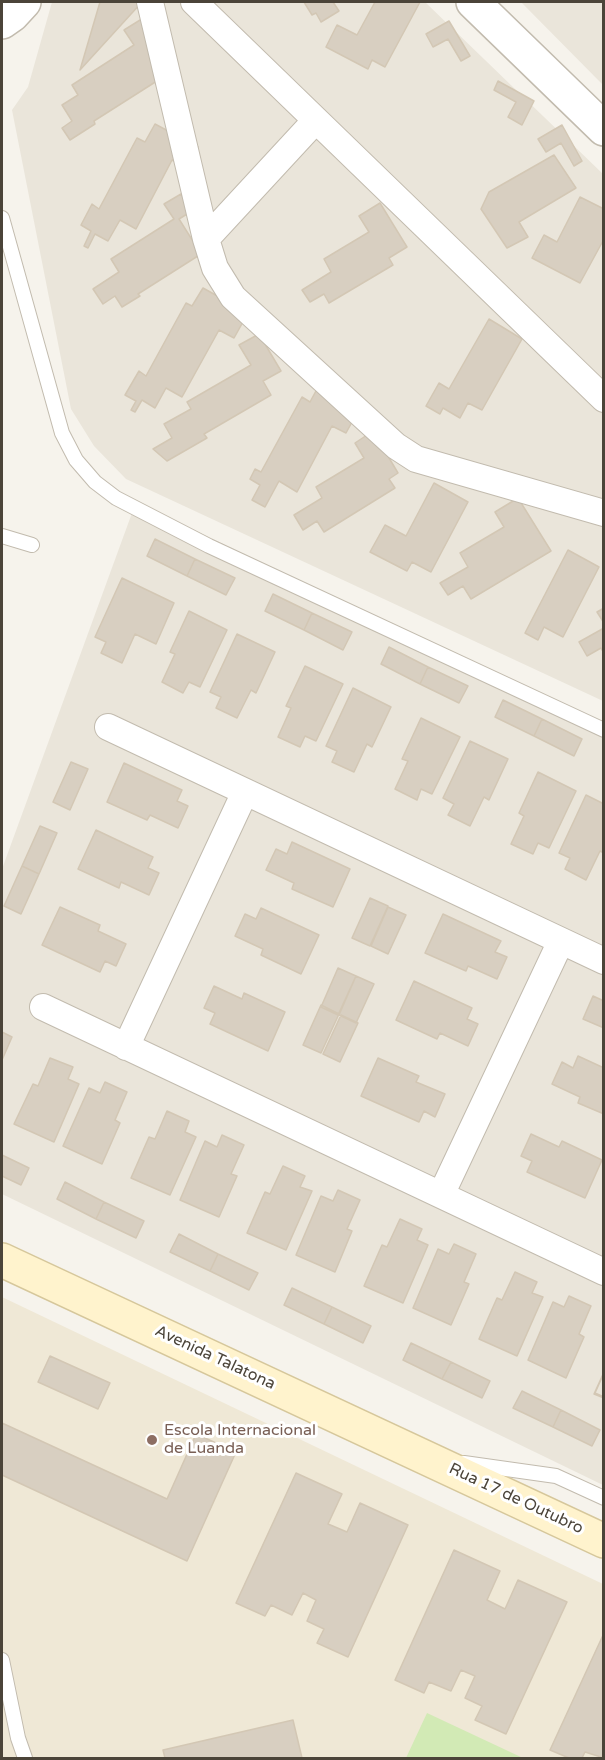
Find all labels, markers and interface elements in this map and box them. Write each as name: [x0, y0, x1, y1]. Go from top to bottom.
street label: Avenida Talatona: [152, 1322, 278, 1394]
place label: Escola Internacional de Luanda: [164, 1421, 316, 1459]
marker: Escola Internacional de Luanda: [145, 1433, 159, 1447]
street label: Rua 17 de Outubro: [446, 1459, 586, 1539]

